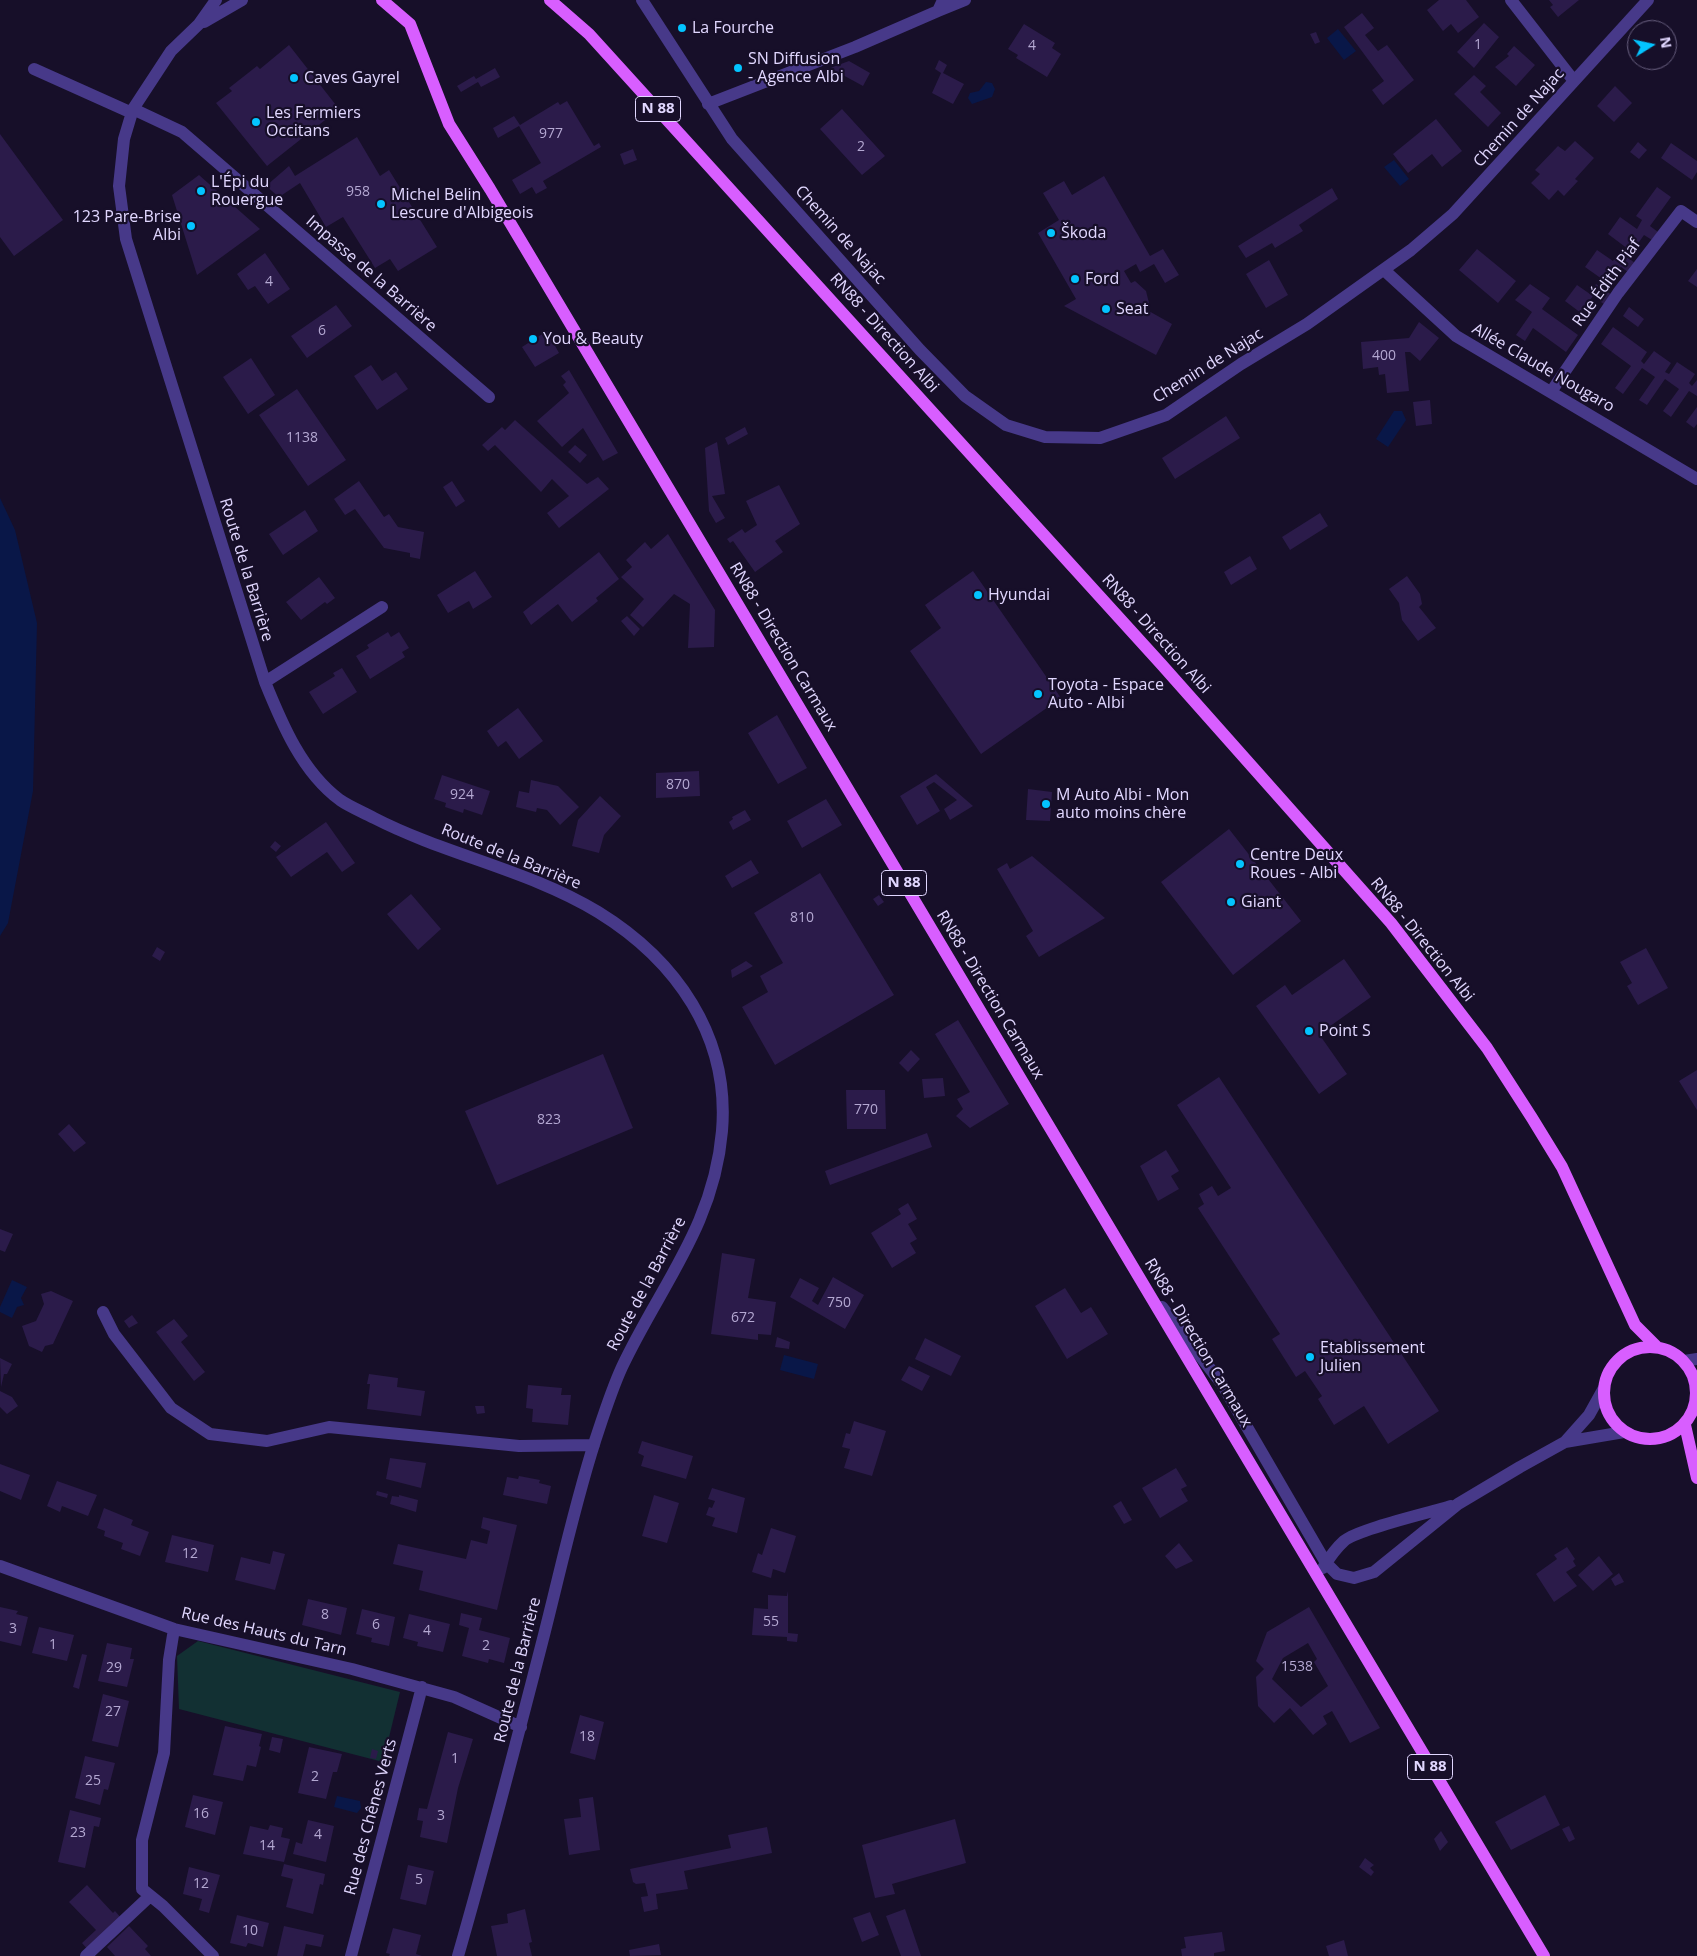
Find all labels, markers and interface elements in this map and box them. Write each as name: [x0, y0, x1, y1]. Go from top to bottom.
place label: La Fourche: [692, 18, 774, 38]
north arrow: [1627, 20, 1677, 70]
marker: La Fourche: [676, 22, 688, 34]
text: N: [1656, 35, 1677, 50]
house number: 1: [1474, 37, 1482, 53]
house number: 4: [1028, 38, 1036, 54]
place label: SN Diffusion - Agence Albi: [748, 49, 844, 87]
marker: SN Diffusion - Agence Albi: [732, 62, 744, 74]
street label: Chemin de Najac: [1470, 65, 1568, 171]
place label: Caves Gayrel: [304, 68, 400, 88]
marker: Caves Gayrel: [288, 72, 300, 84]
road number: N 88: [636, 96, 680, 122]
place label: Les Fermiers Occitans: [266, 103, 361, 141]
marker: Les Fermiers Occitans: [250, 116, 262, 128]
house number: 977: [539, 126, 563, 142]
house number: 2: [857, 139, 865, 155]
place label: L'Épi du Rouergue: [211, 172, 283, 210]
street label: Chemin de Najac: [791, 182, 889, 288]
house number: 958: [346, 184, 370, 200]
marker: L'Épi du Rouergue: [195, 185, 207, 197]
place label: Michel Belin Lescure d'Albigeois: [391, 185, 533, 223]
marker: Michel Belin Lescure d'Albigeois: [375, 198, 387, 210]
place label: 123 Pare-Brise Albi: [73, 207, 181, 245]
street label: Impasse de la Barrière: [302, 212, 440, 336]
marker: 123 Pare-Brise Albi: [185, 220, 197, 232]
place label: Škoda: [1061, 223, 1106, 243]
marker: Škoda: [1045, 227, 1057, 239]
street label: Rue Édith Piaf: [1569, 236, 1645, 330]
street label: RN88 - Direction Albi: [825, 269, 943, 397]
place label: Ford: [1085, 269, 1119, 289]
marker: Ford: [1069, 273, 1081, 285]
house number: 4: [265, 274, 273, 290]
place label: Seat: [1116, 299, 1148, 319]
marker: Seat: [1100, 303, 1112, 315]
street label: Allée Claude Nougaro: [1468, 319, 1618, 417]
house number: 6: [318, 323, 326, 339]
street label: Chemin de Najac: [1149, 324, 1267, 408]
place label: You & Beauty: [543, 329, 643, 349]
marker: You & Beauty: [527, 333, 539, 345]
house number: 400: [1372, 348, 1396, 364]
house number: 1138: [286, 430, 318, 446]
street label: Route de la Barrière: [215, 496, 277, 644]
street label: RN88 - Direction Carmaux: [725, 559, 841, 735]
street label: RN88 - Direction Albi: [1097, 570, 1215, 698]
place label: Hyundai: [988, 585, 1050, 605]
marker: Hyundai: [972, 589, 984, 601]
place label: Toyota - Espace Auto - Albi: [1048, 675, 1164, 713]
marker: Toyota - Espace Auto - Albi: [1032, 688, 1044, 700]
house number: 870: [666, 777, 690, 793]
place label: M Auto Albi - Mon auto moins chère: [1056, 785, 1189, 823]
house number: 924: [450, 787, 474, 803]
marker: M Auto Albi - Mon auto moins chère: [1040, 798, 1052, 810]
street label: Route de la Barrière: [438, 820, 584, 894]
place label: Centre Deux Roues - Albi: [1250, 845, 1343, 883]
marker: Centre Deux Roues - Albi: [1234, 858, 1246, 870]
road number: N 88: [882, 870, 926, 896]
street label: RN88 - Direction Albi: [1366, 874, 1478, 1006]
place label: Giant: [1241, 892, 1281, 912]
marker: Giant: [1225, 896, 1237, 908]
street label: RN88 - Direction Carmaux: [932, 907, 1048, 1083]
house number: 810: [790, 910, 814, 926]
place label: Point S: [1319, 1021, 1371, 1041]
marker: Point S: [1303, 1025, 1315, 1037]
house number: 770: [854, 1102, 878, 1118]
house number: 823: [537, 1112, 561, 1128]
street label: Route de la Barrière: [604, 1214, 690, 1354]
street label: RN88 - Direction Carmaux: [1140, 1255, 1256, 1431]
house number: 750: [827, 1295, 851, 1311]
house number: 672: [731, 1310, 755, 1326]
place label: Etablissement Julien: [1320, 1338, 1425, 1376]
marker: Etablissement Julien: [1304, 1351, 1316, 1363]
house number: 12: [182, 1546, 198, 1562]
street label: Route de la Barrière: [491, 1595, 545, 1745]
street label: Rue des Hauts du Tarn: [179, 1604, 349, 1660]
house number: 8: [321, 1607, 329, 1623]
house number: 55: [763, 1614, 779, 1630]
house number: 6: [372, 1617, 380, 1633]
house number: 3: [9, 1621, 17, 1637]
house number: 4: [423, 1623, 431, 1639]
house number: 1: [49, 1637, 57, 1653]
house number: 2: [482, 1638, 490, 1654]
house number: 1538: [1281, 1659, 1313, 1675]
house number: 29: [106, 1660, 122, 1676]
house number: 27: [105, 1704, 121, 1720]
house number: 18: [579, 1729, 595, 1745]
street label: Rue des Chênes Verts: [341, 1737, 401, 1897]
house number: 1: [451, 1751, 459, 1767]
road number: N 88: [1408, 1754, 1452, 1780]
house number: 2: [311, 1769, 319, 1785]
house number: 25: [85, 1773, 101, 1789]
house number: 16: [193, 1806, 209, 1822]
house number: 3: [437, 1808, 445, 1824]
house number: 23: [70, 1825, 86, 1841]
house number: 4: [314, 1827, 322, 1843]
house number: 14: [259, 1838, 275, 1854]
house number: 5: [415, 1872, 423, 1888]
house number: 12: [193, 1876, 209, 1892]
house number: 10: [242, 1923, 258, 1939]

